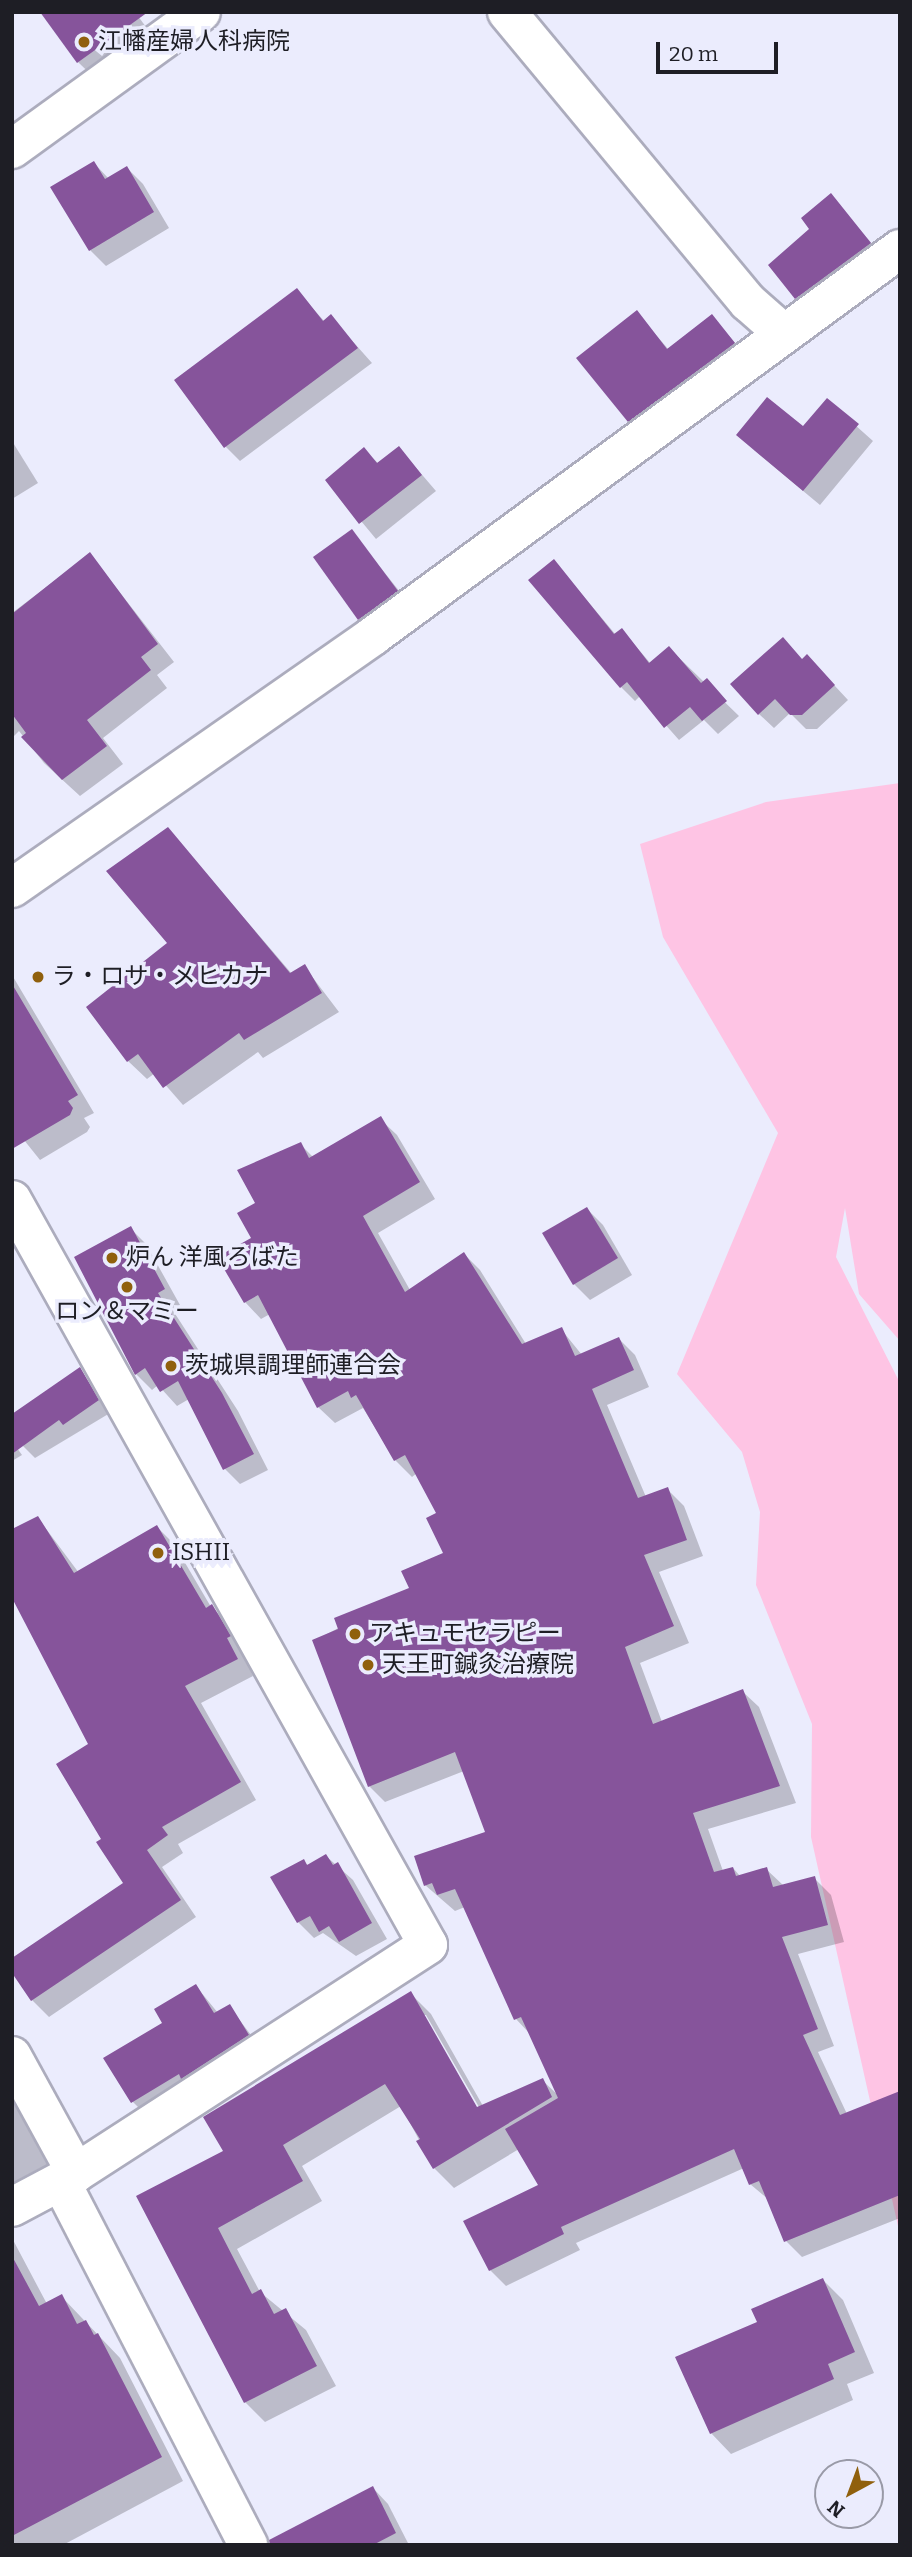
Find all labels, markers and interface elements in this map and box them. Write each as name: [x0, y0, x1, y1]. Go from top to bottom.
place label: 江幡産婦人科病院: [98, 28, 290, 56]
scale bar: [660, 28, 782, 72]
marker: 江幡産婦人科病院: [76, 34, 92, 50]
text: 20 m: [669, 41, 718, 67]
place label: ラ・ロサ・メヒカナ: [52, 963, 268, 991]
marker: ラ・ロサ・メヒカナ: [30, 969, 46, 985]
place label: 炉ん 洋風ろばた: [126, 1244, 299, 1272]
marker: 炉ん 洋風ろばた: [104, 1250, 120, 1266]
marker: ロン＆マミー: [119, 1279, 135, 1295]
place label: ロン＆マミー: [55, 1298, 199, 1326]
place label: 茨城県調理師連合会: [185, 1352, 401, 1380]
marker: 茨城県調理師連合会: [163, 1358, 179, 1374]
place label: ISHII: [172, 1539, 230, 1567]
marker: ISHII: [150, 1545, 166, 1561]
place label: アキュモセラピー: [369, 1620, 561, 1648]
marker: アキュモセラピー: [347, 1626, 363, 1642]
place label: 天王町鍼灸治療院: [382, 1651, 574, 1679]
marker: 天王町鍼灸治療院: [360, 1657, 376, 1673]
north arrow: [814, 2459, 884, 2529]
text: N: [823, 2495, 849, 2522]

